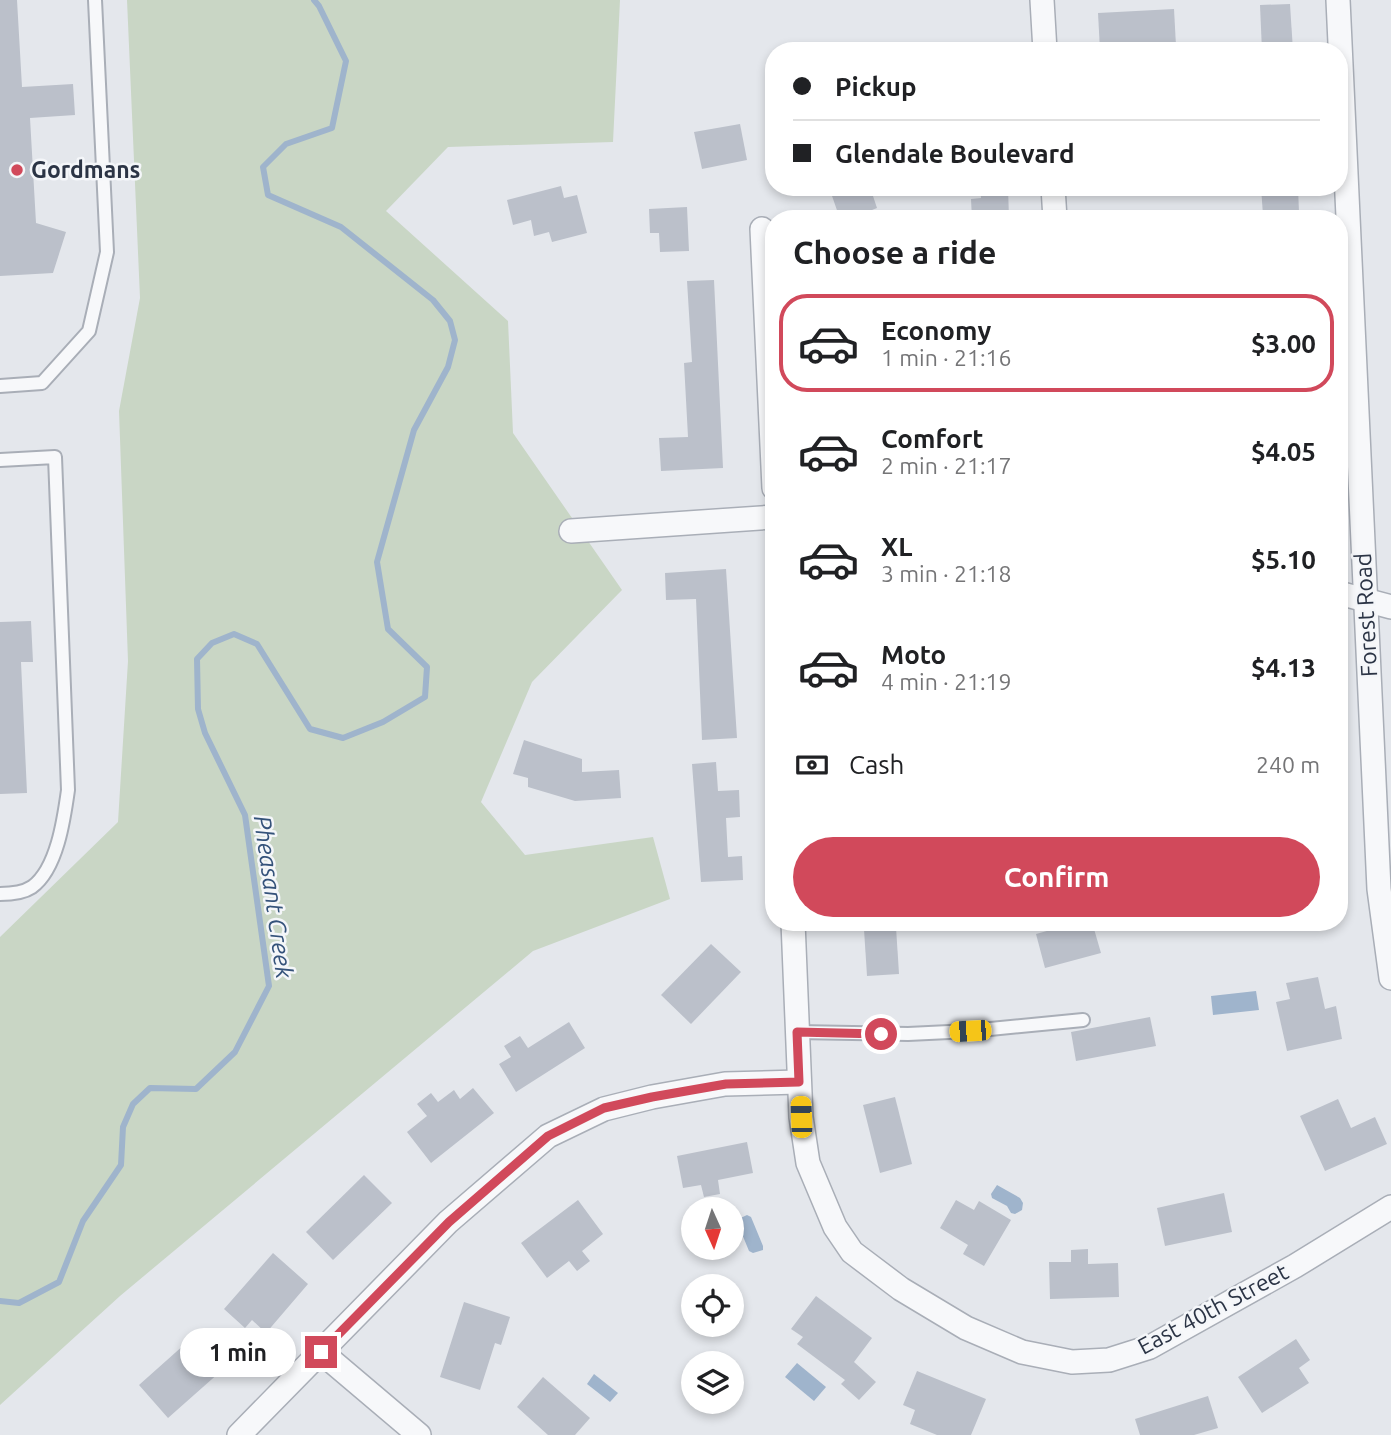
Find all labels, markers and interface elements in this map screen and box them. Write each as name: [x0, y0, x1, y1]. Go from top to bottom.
text: Pickup: [835, 72, 917, 101]
text: Glendale Boulevard: [835, 139, 1075, 168]
place label: Gordmans: [31, 157, 140, 182]
marker: Gordmans: [9, 162, 25, 178]
text: Choose a ride: [793, 234, 996, 270]
icon: car: [797, 312, 860, 375]
text: Economy: [881, 316, 991, 345]
text: $3.00: [1251, 329, 1316, 358]
text: 1 min · 21:16: [881, 345, 1012, 370]
icon: car: [797, 420, 860, 483]
text: Comfort: [881, 424, 984, 453]
text: $4.05: [1251, 437, 1316, 466]
text: 2 min · 21:17: [881, 453, 1012, 478]
icon: car: [797, 528, 860, 591]
text: XL: [881, 532, 912, 561]
text: $5.10: [1251, 545, 1316, 574]
street label: Forest Road: [1350, 552, 1381, 678]
text: 3 min · 21:18: [881, 561, 1012, 586]
icon: car: [797, 636, 860, 699]
text: Moto: [881, 640, 946, 669]
text: $4.13: [1251, 653, 1316, 682]
text: 4 min · 21:19: [881, 669, 1012, 694]
icon: cash: [793, 746, 831, 784]
text: Cash: [849, 750, 904, 779]
text: 240 m: [1256, 752, 1320, 777]
water label: Pheasant Creek: [249, 814, 298, 981]
button: Confirm: [793, 837, 1320, 917]
route start: [865, 1018, 897, 1050]
car: [949, 1019, 992, 1043]
car: [790, 1096, 813, 1138]
north arrow: [681, 1197, 744, 1260]
map controls: [681, 1197, 744, 1414]
street label: East 40th Street: [1133, 1258, 1292, 1359]
button: locate: [681, 1274, 744, 1337]
callout: 1 min: [181, 1328, 296, 1376]
route end: [305, 1336, 337, 1368]
text: 1 min: [209, 1340, 267, 1365]
button: layers: [681, 1351, 744, 1414]

